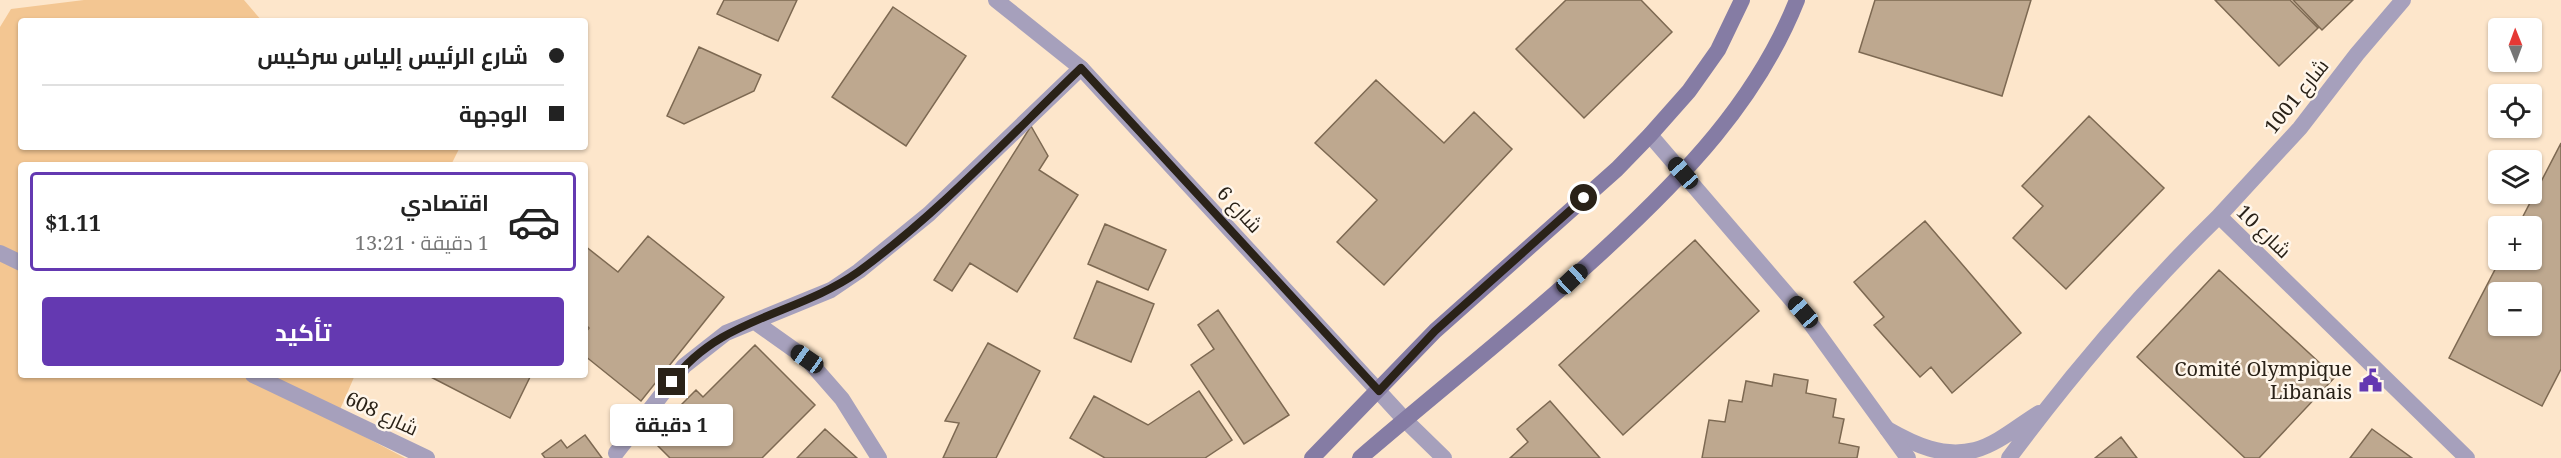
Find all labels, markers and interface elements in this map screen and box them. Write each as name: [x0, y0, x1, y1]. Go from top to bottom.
north arrow: [2488, 18, 2542, 72]
map controls: [2488, 18, 2542, 336]
text: شارع الرئيس إلياس سركيس: [258, 40, 528, 70]
street label: شارع 1001: [2258, 53, 2335, 140]
button: locate: [2488, 84, 2542, 138]
text: الوجهة: [459, 98, 528, 128]
button: layers: [2488, 150, 2542, 204]
car: [1664, 154, 1702, 192]
street label: شارع 6: [1211, 180, 1269, 239]
route start: [1570, 184, 1597, 211]
text: اقتصادي: [400, 187, 489, 217]
icon: car: [507, 195, 561, 249]
street label: شارع 10: [2230, 198, 2297, 264]
text: $1.11: [45, 207, 101, 237]
button: +: [2488, 216, 2542, 270]
text: 1 دقيقة · 13:21: [355, 229, 489, 256]
car: [1553, 260, 1591, 298]
button: −: [2488, 282, 2542, 336]
car: [1784, 293, 1822, 331]
button: تأكيد: [42, 297, 564, 366]
car: [787, 341, 827, 377]
place label: Comité Olympique Libanais: [2174, 355, 2352, 405]
public building icon: Comité Olympique Libanais: [2357, 367, 2383, 393]
route end: [658, 368, 685, 395]
street label: شارع 608: [341, 384, 423, 443]
callout: 1 دقيقة: [610, 403, 734, 445]
text: 1 دقيقة: [635, 411, 708, 438]

